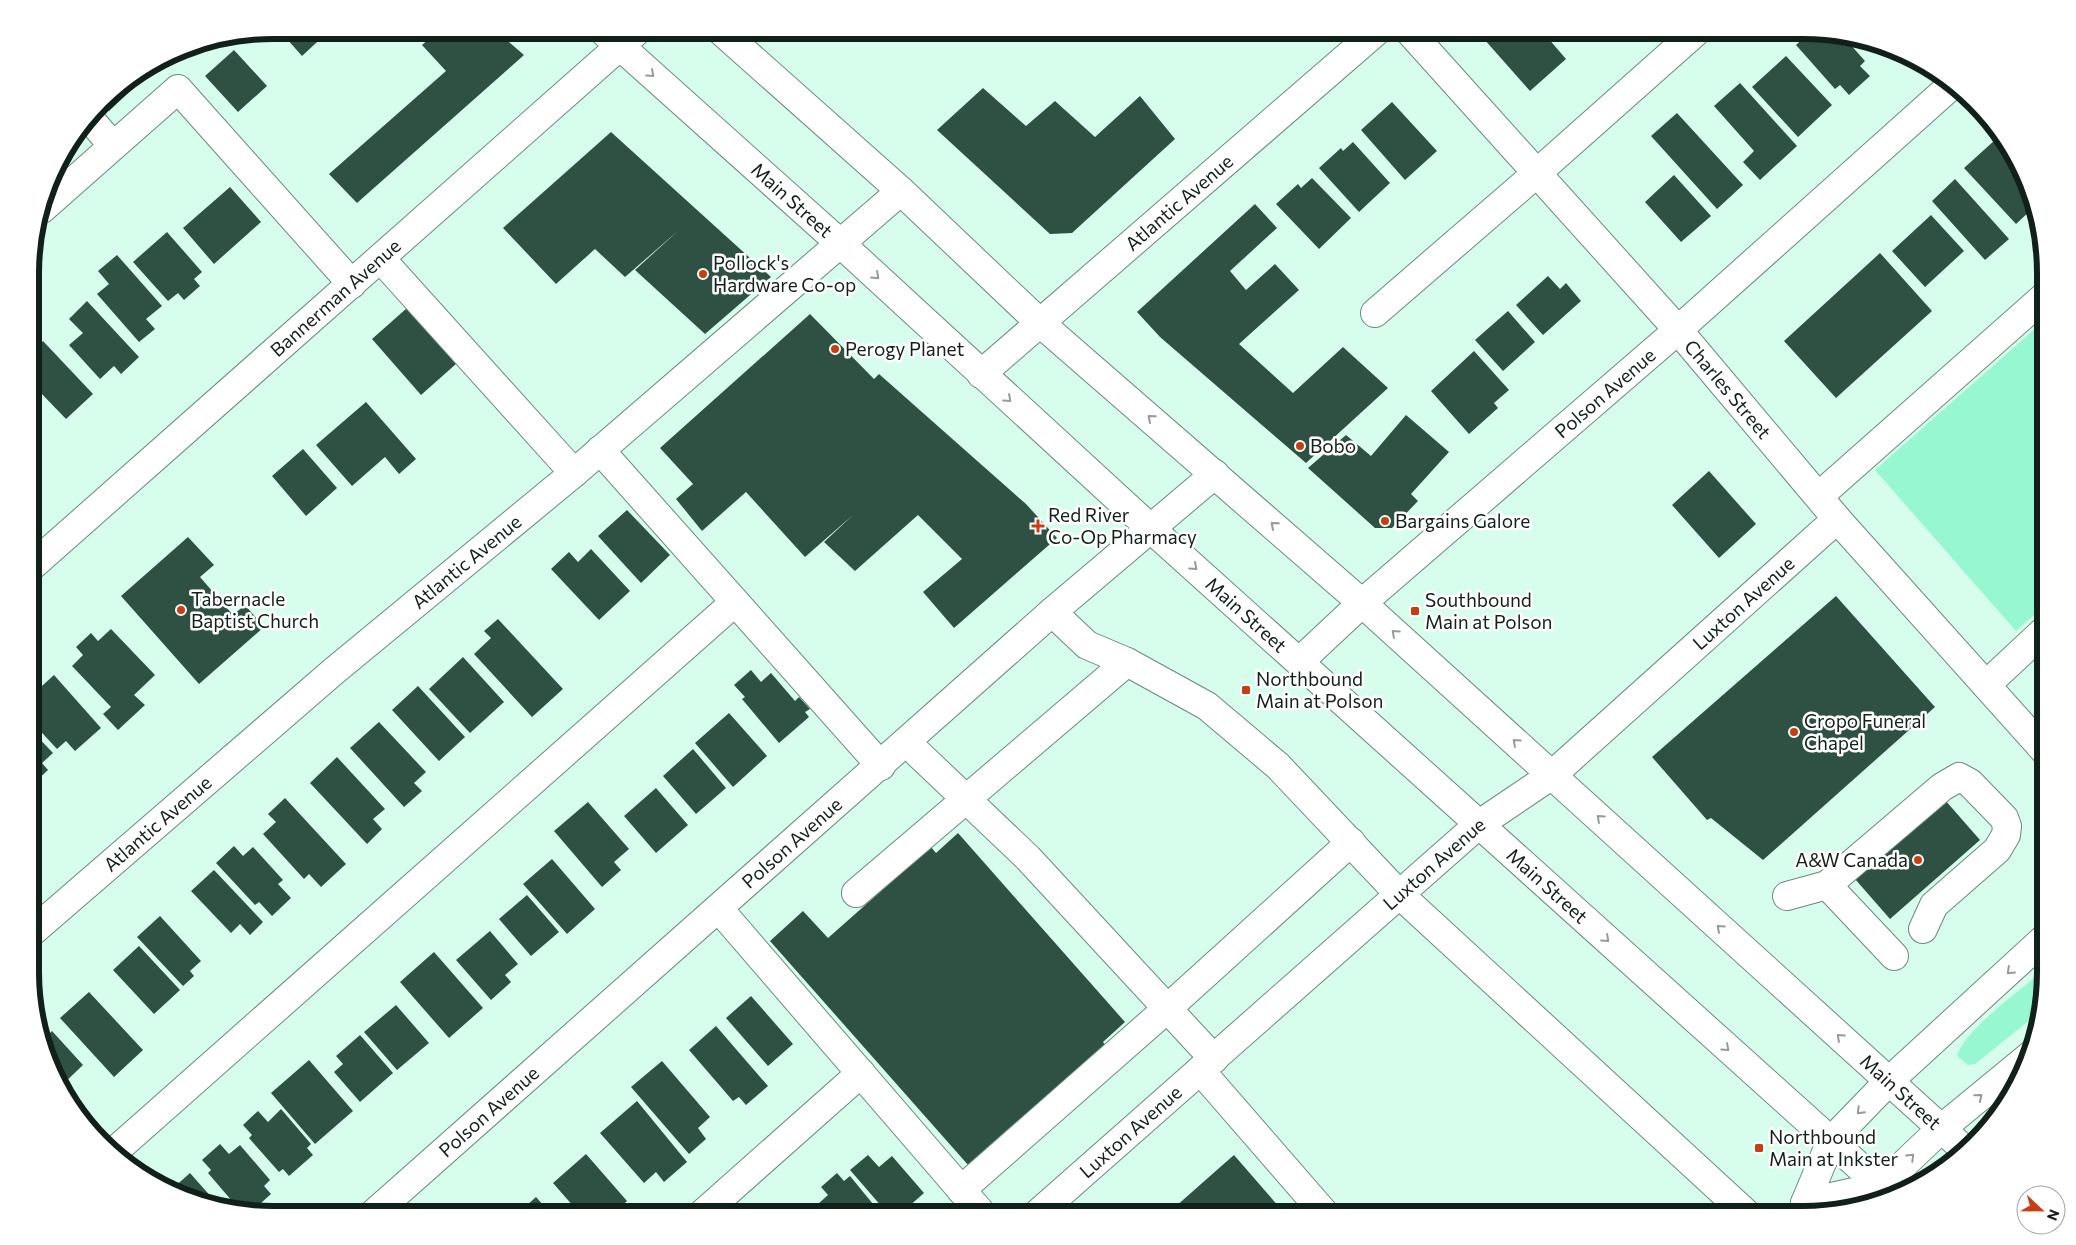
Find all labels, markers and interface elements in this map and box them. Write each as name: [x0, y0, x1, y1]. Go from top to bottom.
one-way arrow: [646, 68, 655, 77]
street label: Atlantic Avenue: [1120, 149, 1237, 255]
street label: Main Street: [747, 157, 838, 242]
street label: Bannerman Avenue: [265, 234, 405, 361]
place label: Pollock's Hardware Co-op: [713, 251, 856, 296]
marker: Pollock's Hardware Co-op: [697, 268, 709, 280]
one-way arrow: [871, 270, 880, 279]
street label: Charles Street: [1680, 335, 1777, 443]
place label: Perogy Planet: [845, 337, 964, 360]
marker: Perogy Planet: [829, 343, 841, 355]
street label: Polson Avenue: [1550, 343, 1660, 443]
one-way arrow: [1003, 393, 1012, 402]
one-way arrow: [1148, 416, 1157, 424]
place label: Bobo: [1310, 434, 1356, 457]
marker: Bobo: [1294, 440, 1306, 452]
place label: Red River Co-Op Pharmacy: [1048, 503, 1197, 548]
street label: Atlantic Avenue: [407, 509, 526, 613]
place label: Bargains Galore: [1395, 509, 1530, 532]
marker: Bargains Galore: [1379, 515, 1391, 527]
marker: Red River Co-Op Pharmacy: [1032, 520, 1044, 532]
one-way arrow: [1270, 522, 1279, 531]
street label: Luxton Avenue: [1688, 551, 1799, 654]
one-way arrow: [1188, 561, 1197, 570]
street label: Main Street: [1201, 572, 1292, 657]
place label: Tabernacle Baptist Church: [191, 587, 319, 632]
place label: Southbound Main at Polson: [1425, 588, 1552, 633]
marker: Tabernacle Baptist Church: [175, 604, 187, 616]
marker: Southbound Main at Polson: [1409, 605, 1421, 617]
one-way arrow: [1392, 630, 1401, 639]
place label: Northbound Main at Polson: [1256, 667, 1383, 712]
marker: Northbound Main at Polson: [1240, 684, 1252, 696]
place label: Cropo Funeral Chapel: [1804, 709, 1926, 754]
marker: Cropo Funeral Chapel: [1788, 726, 1800, 738]
one-way arrow: [1512, 739, 1521, 748]
street label: Atlantic Avenue: [99, 770, 216, 876]
street label: Polson Avenue: [737, 792, 846, 893]
street label: Luxton Avenue: [1378, 812, 1489, 914]
one-way arrow: [1596, 815, 1605, 824]
street label: Main Street: [1502, 843, 1593, 928]
place label: A&W Canada: [1795, 848, 1908, 871]
marker: A&W Canada: [1912, 854, 1924, 866]
one-way arrow: [1717, 925, 1726, 934]
one-way arrow: [1600, 933, 1609, 942]
one-way arrow: [2006, 965, 2015, 974]
one-way arrow: [1837, 1034, 1846, 1043]
one-way arrow: [1721, 1042, 1730, 1051]
street label: Main Street: [1856, 1049, 1946, 1134]
street label: Polson Avenue: [434, 1061, 543, 1161]
street label: Luxton Avenue: [1074, 1080, 1186, 1182]
one-way arrow: [1974, 1094, 1983, 1103]
one-way arrow: [1857, 1105, 1866, 1114]
place label: Northbound Main at Inkster: [1769, 1125, 1898, 1170]
marker: Northbound Main at Inkster: [1753, 1142, 1765, 1154]
one-way arrow: [1906, 1154, 1915, 1163]
north arrow: [2016, 1185, 2066, 1235]
text: N: [2044, 1207, 2063, 1223]

